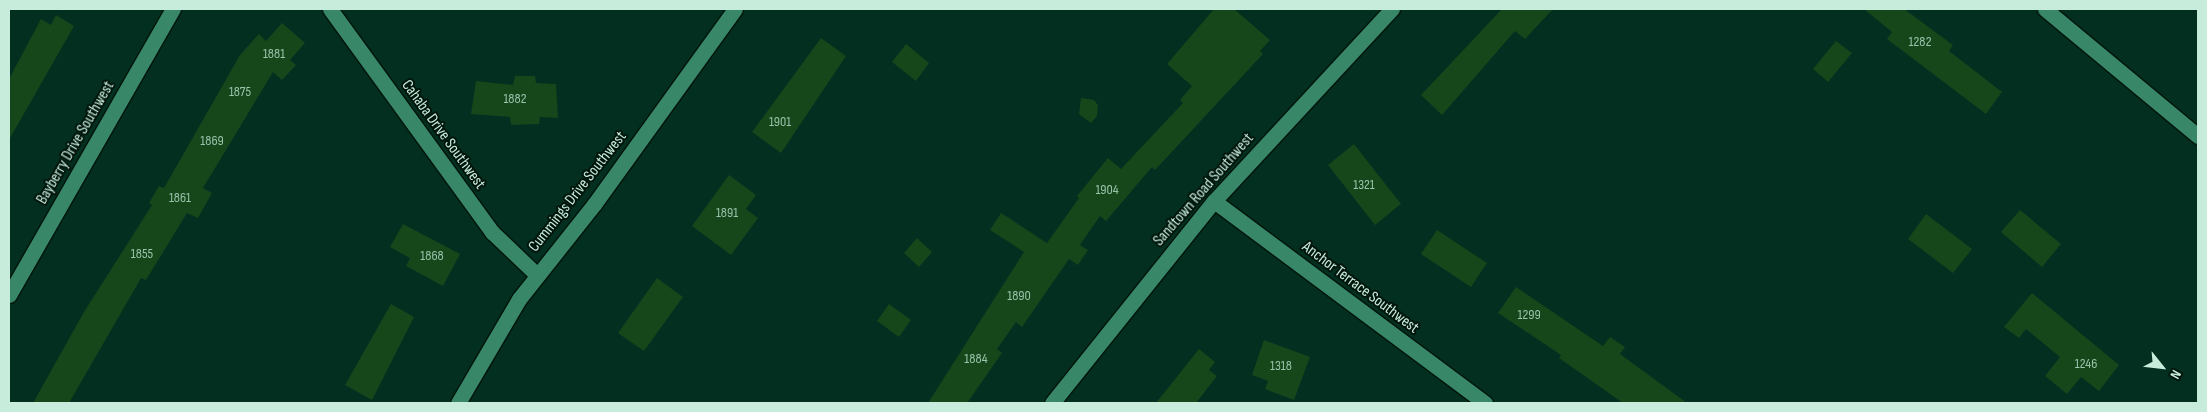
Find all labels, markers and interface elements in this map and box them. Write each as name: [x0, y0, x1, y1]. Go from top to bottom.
house number: 1282: [1909, 34, 1931, 50]
house number: 1881: [263, 46, 285, 62]
street label: Cahaba Drive Southwest: [397, 77, 489, 193]
street label: Bayberry Drive Southwest: [33, 78, 119, 208]
house number: 1875: [229, 84, 251, 100]
house number: 1882: [503, 91, 527, 107]
house number: 1901: [769, 114, 791, 130]
street label: Cummings Drive Southwest: [525, 128, 631, 256]
street label: Sandtown Road Southwest: [1150, 130, 1258, 250]
house number: 1869: [200, 133, 224, 149]
house number: 1321: [1353, 177, 1375, 193]
house number: 1904: [1095, 182, 1119, 198]
house number: 1861: [169, 190, 191, 206]
house number: 1891: [716, 205, 738, 221]
street label: Anchor Terrace Southwest: [1298, 238, 1422, 338]
house number: 1855: [131, 246, 153, 262]
house number: 1868: [420, 248, 444, 264]
house number: 1890: [1007, 288, 1031, 304]
house number: 1299: [1517, 307, 1541, 323]
north arrow: [2137, 342, 2187, 392]
house number: 1884: [964, 351, 988, 367]
house number: 1246: [2075, 356, 2097, 372]
house number: 1318: [1270, 358, 1292, 374]
text: N: [2166, 367, 2185, 382]

